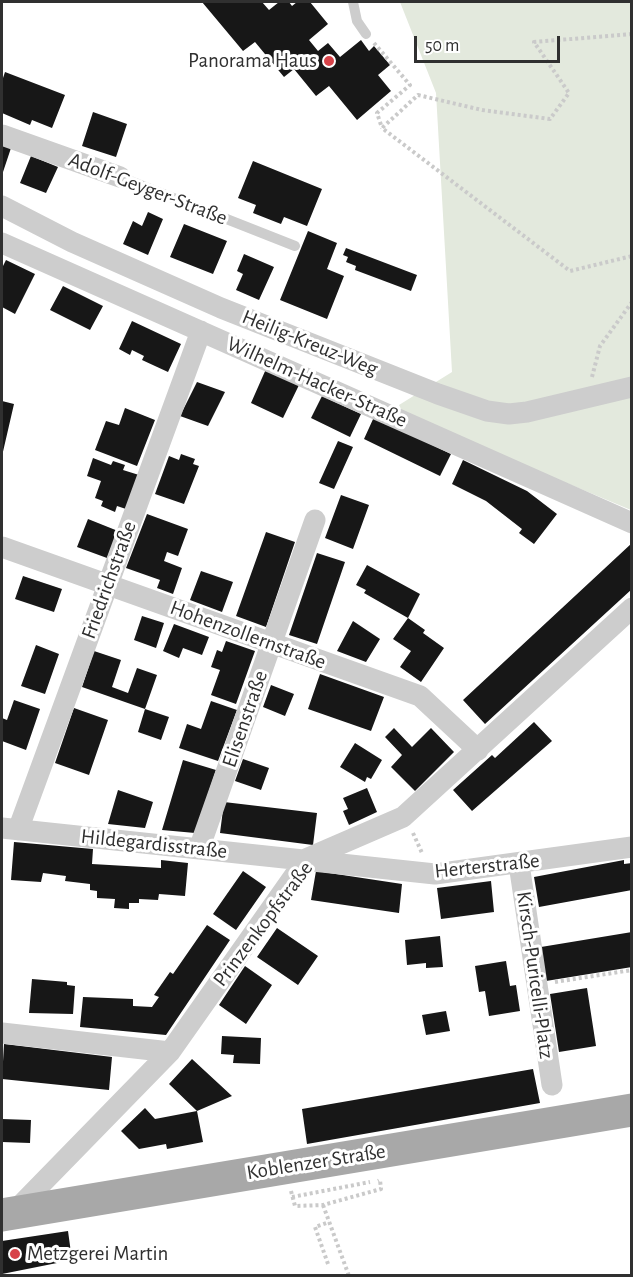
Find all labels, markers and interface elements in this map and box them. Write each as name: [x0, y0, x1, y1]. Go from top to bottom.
scale bar: [417, 24, 562, 62]
text: 50 m: [425, 37, 459, 55]
place label: Panorama Haus: [188, 48, 317, 74]
marker: Panorama Haus: [322, 54, 336, 68]
street label: Adolf-Geyger-Straße: [65, 147, 231, 231]
street label: Heilig-Kreuz-Weg: [238, 304, 382, 382]
street label: Wilhelm-Hacker-Straße: [223, 331, 411, 433]
street label: Friedrichstraße: [76, 518, 142, 642]
street label: Hohenzollernstraße: [167, 595, 329, 675]
street label: Elisenstraße: [217, 667, 273, 771]
street label: Hildegardisstraße: [80, 824, 228, 864]
street label: Herterstraße: [433, 848, 541, 884]
street label: Prinzenkopfstraße: [208, 856, 318, 992]
street label: Kirsch-Puricelli-Platz: [511, 890, 559, 1060]
street label: Koblenzer Straße: [245, 1139, 387, 1185]
place label: Metzgerei Martin: [27, 1241, 168, 1267]
marker: Metzgerei Martin: [8, 1247, 22, 1261]

